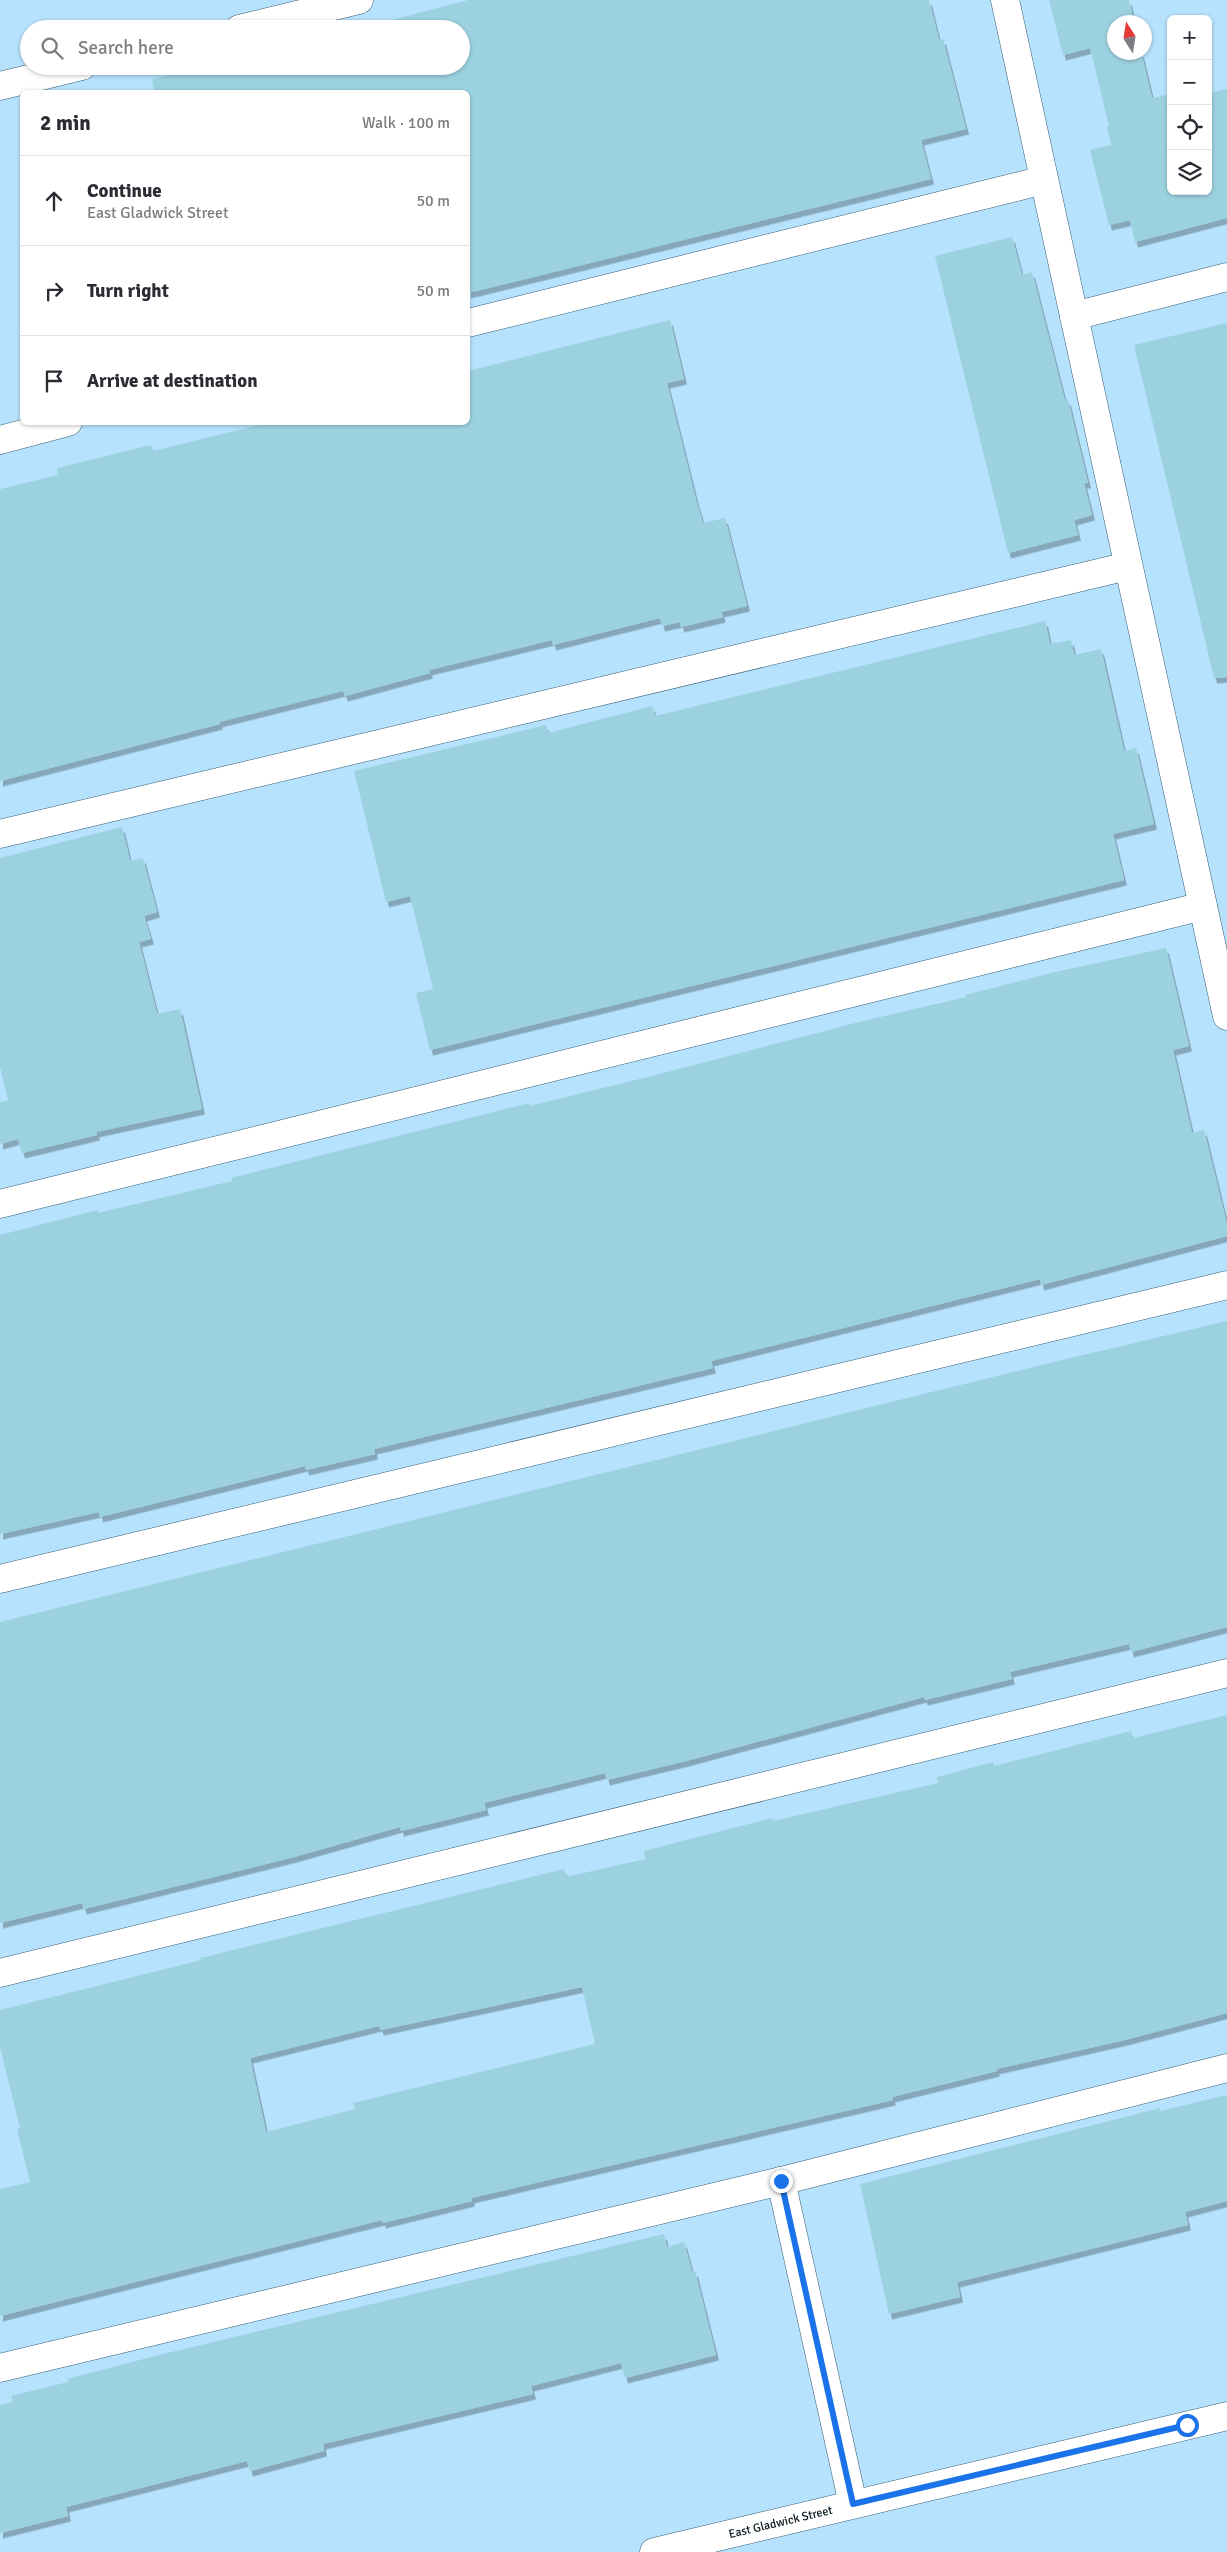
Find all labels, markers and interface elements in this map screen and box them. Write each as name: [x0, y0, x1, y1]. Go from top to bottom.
north arrow: [1107, 15, 1152, 60]
map controls: [1167, 15, 1212, 195]
button: +: [1167, 15, 1212, 60]
search box: [20, 20, 470, 75]
icon: search: [38, 34, 66, 62]
text: Search here: [78, 36, 174, 60]
button: −: [1167, 60, 1212, 105]
button: locate: [1167, 105, 1212, 150]
text: 2 min: [40, 110, 91, 136]
text: Walk · 100 m: [362, 113, 450, 133]
button: layers: [1167, 150, 1212, 195]
text: Continue: [87, 179, 162, 203]
icon: ahead: [40, 187, 68, 215]
text: 50 m: [416, 191, 450, 211]
text: East Gladwick Street: [87, 203, 229, 223]
icon: right: [40, 277, 68, 305]
text: Turn right: [87, 279, 169, 303]
text: 50 m: [416, 281, 450, 301]
icon: arrive: [40, 367, 68, 395]
text: Arrive at destination: [87, 369, 258, 393]
route end: [770, 2170, 793, 2193]
route start: [1176, 2414, 1199, 2437]
street label: East Gladwick Street: [727, 2502, 834, 2542]

